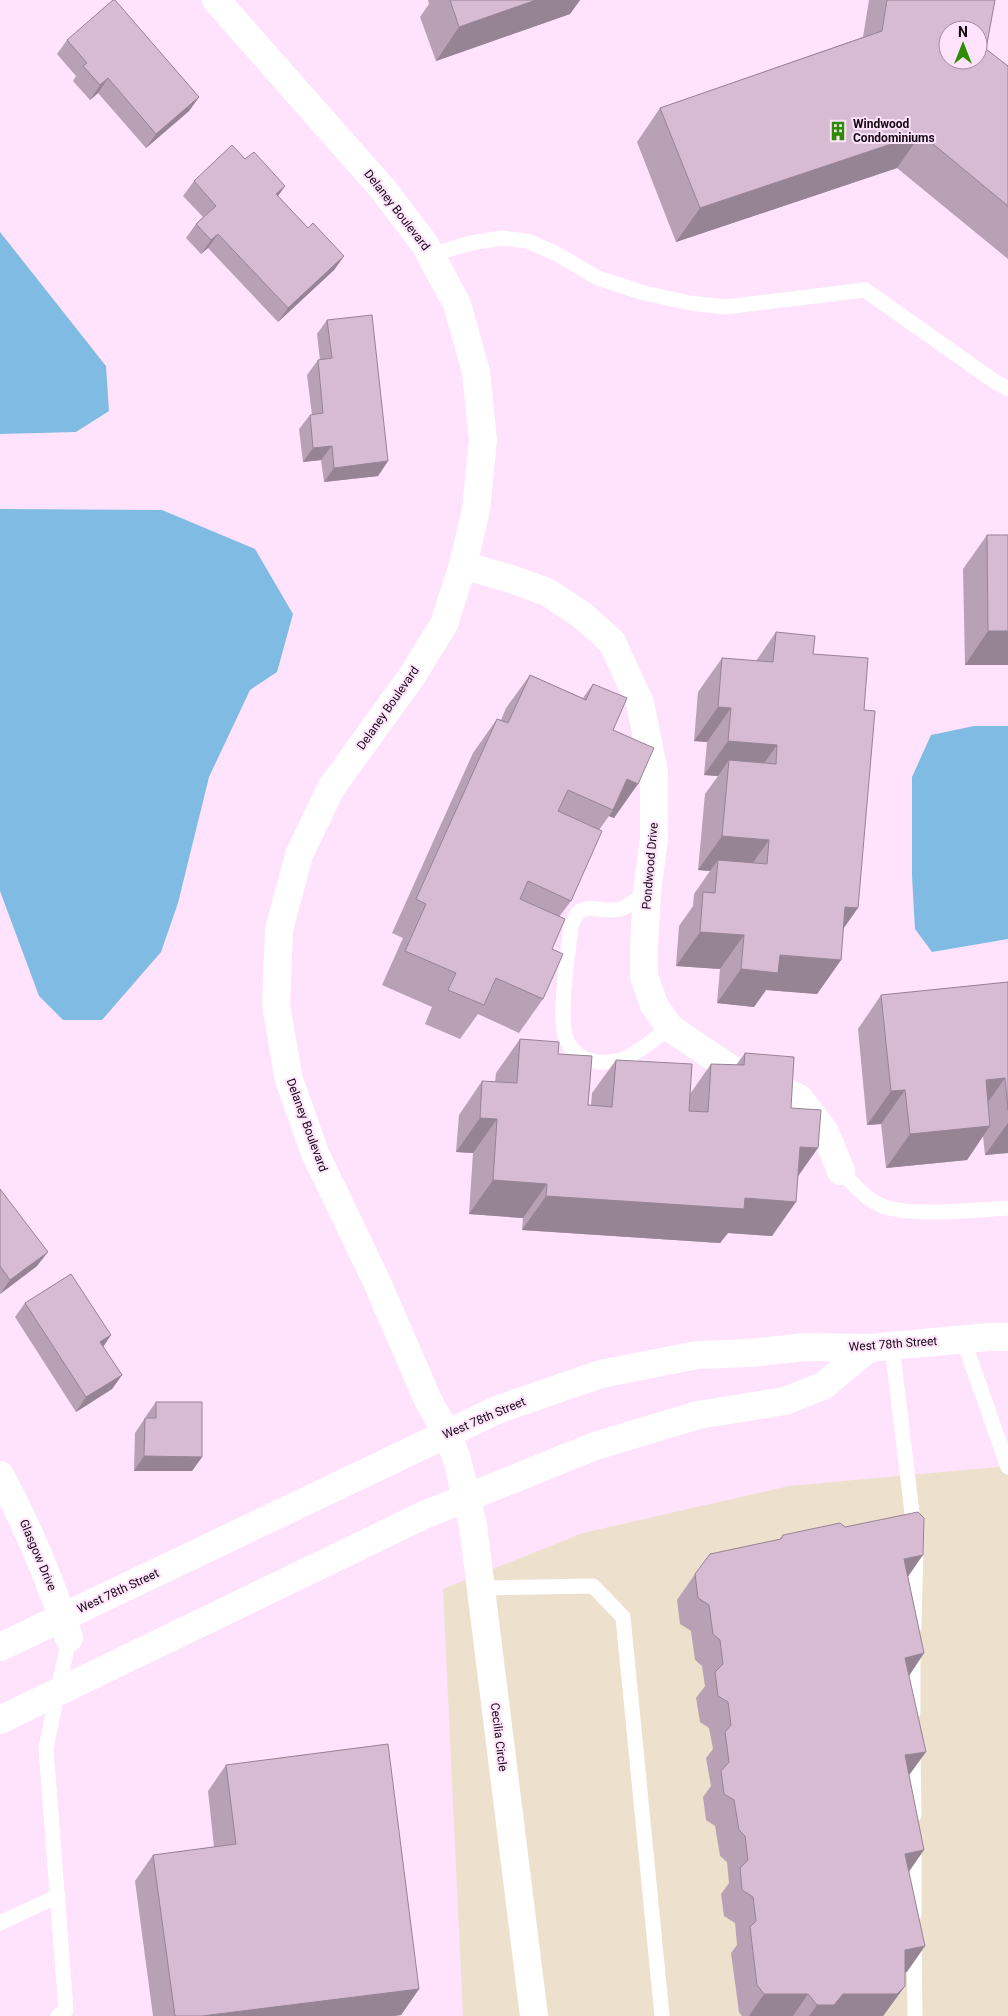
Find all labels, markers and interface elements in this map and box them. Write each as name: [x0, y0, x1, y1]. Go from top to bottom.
north arrow: [938, 20, 988, 70]
text: N: [958, 24, 968, 40]
place label: Windwood Condominiums: [853, 117, 935, 145]
building icon: Windwood Condominiums: [827, 120, 849, 142]
street label: Delaney Boulevard: [361, 167, 433, 253]
street label: Delaney Boulevard: [354, 664, 422, 752]
street label: Pondwood Drive: [639, 822, 661, 910]
street label: Delaney Boulevard: [284, 1076, 330, 1174]
street label: West 78th Street: [848, 1334, 938, 1354]
street label: West 78th Street: [440, 1394, 528, 1442]
street label: Glasgow Drive: [17, 1517, 59, 1593]
street label: West 78th Street: [75, 1566, 161, 1616]
street label: Cecilia Circle: [488, 1702, 510, 1772]

